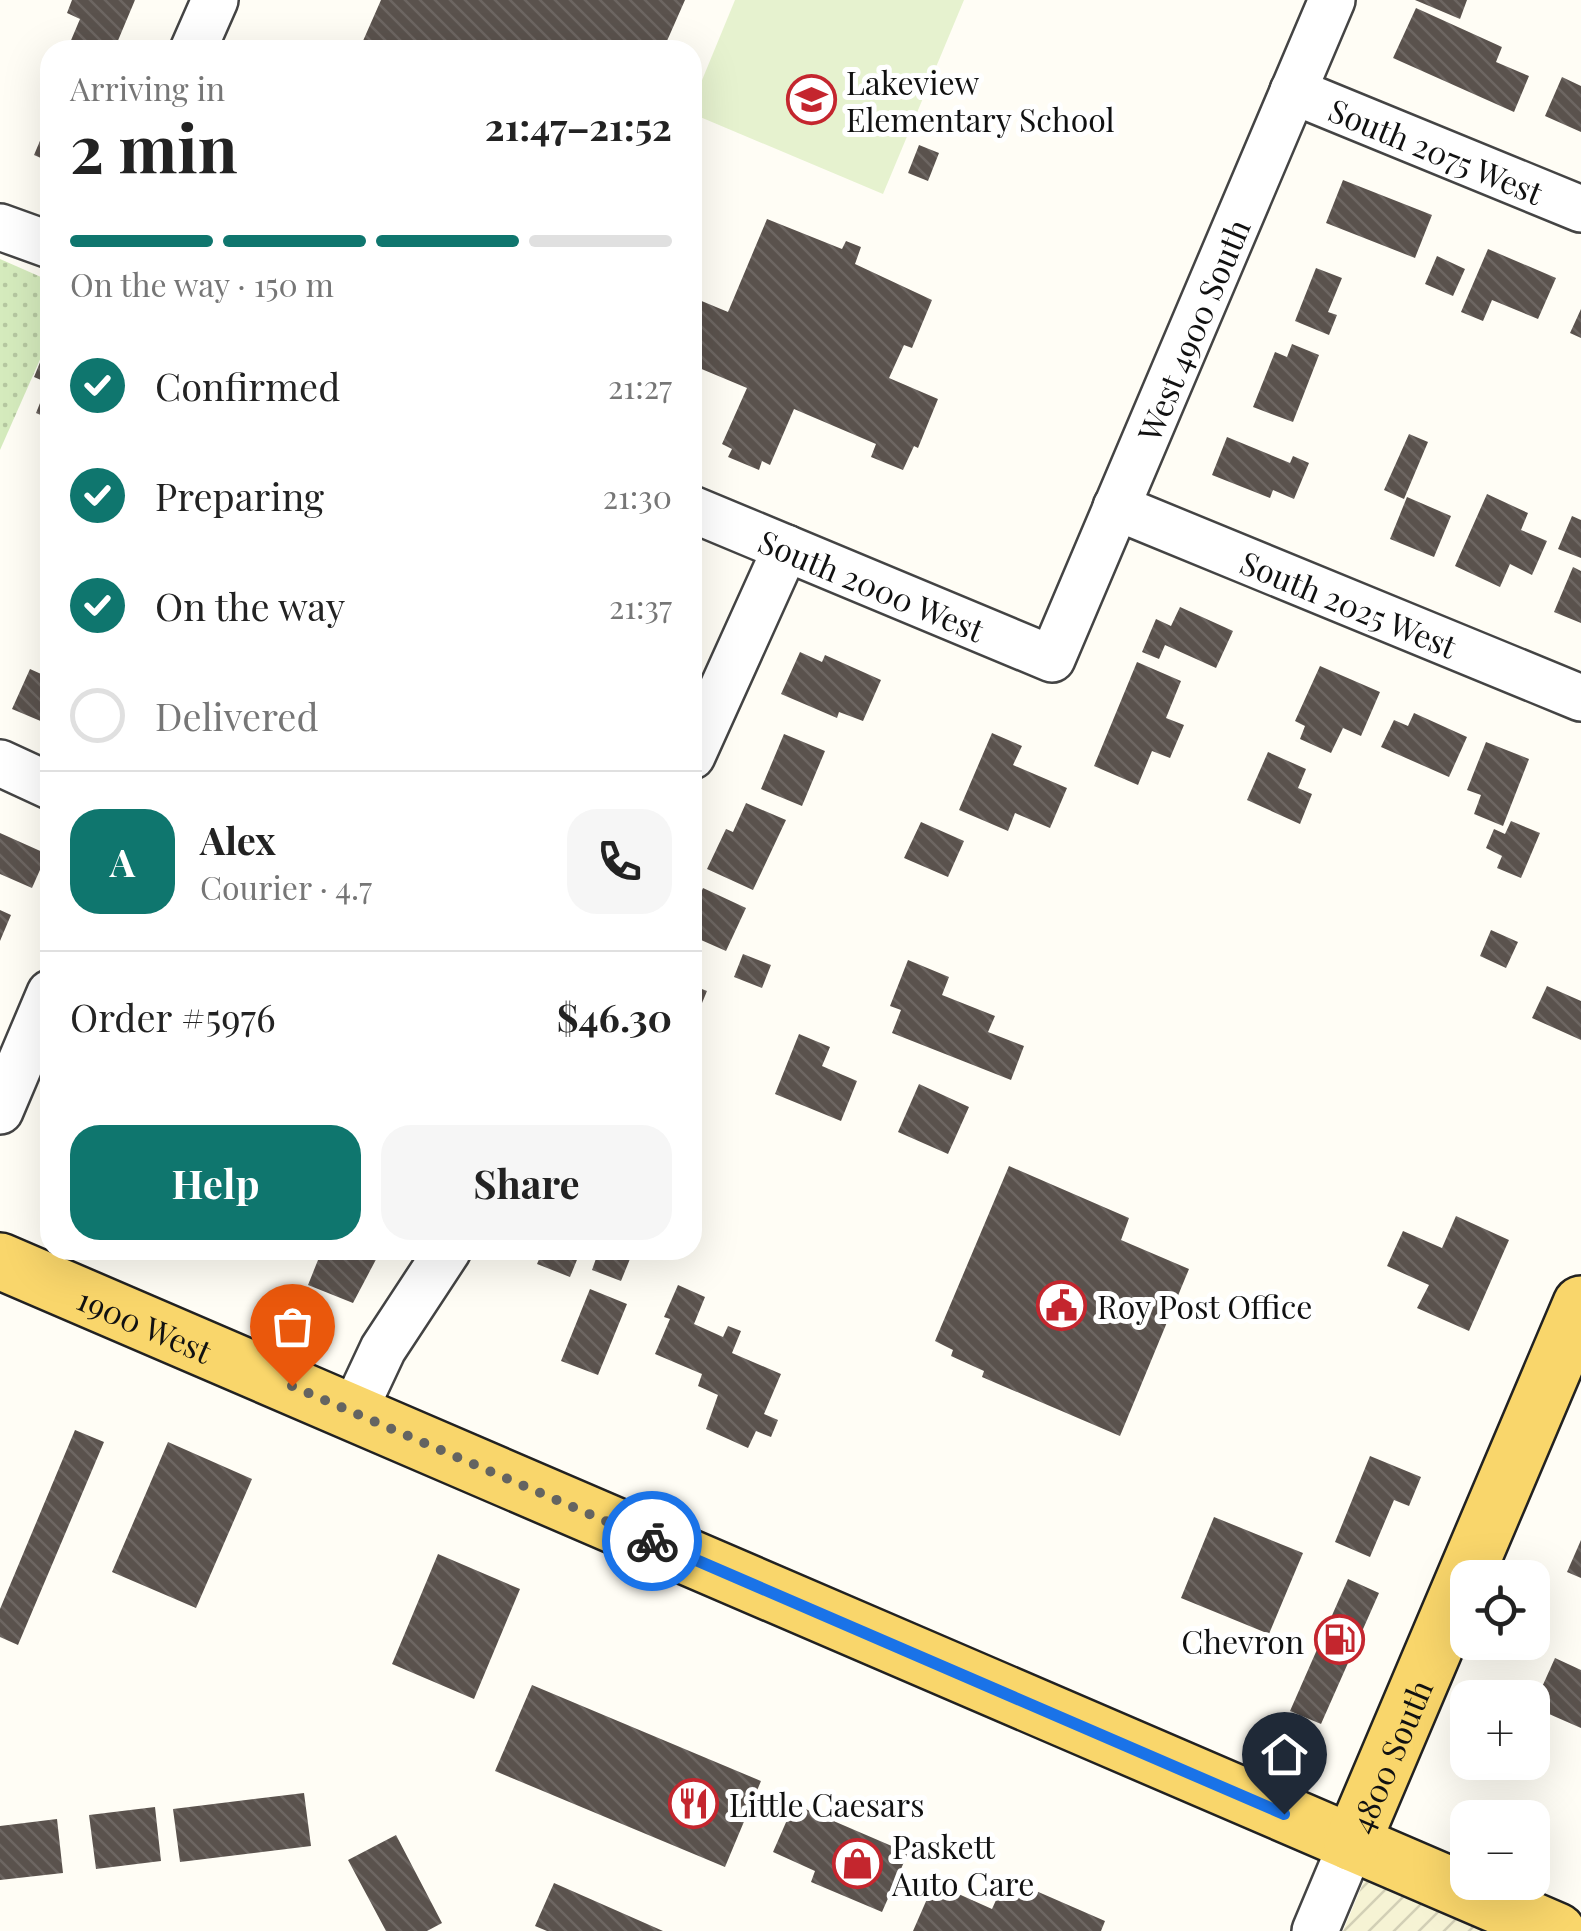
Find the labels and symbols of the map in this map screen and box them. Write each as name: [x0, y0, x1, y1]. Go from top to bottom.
place label: Lakeview Elementary School: [846, 60, 1115, 140]
school or university icon: Lakeview Elementary School: [785, 73, 837, 125]
street label: South 2075 West: [1323, 87, 1550, 213]
street label: West 4900 South: [1125, 212, 1258, 448]
street label: South 2000 West: [753, 518, 992, 650]
street label: South 2025 West: [1235, 539, 1464, 667]
street label: 1900 West: [71, 1276, 220, 1372]
public building icon: Roy Post Office: [1036, 1279, 1088, 1331]
pin: [250, 1284, 335, 1387]
place label: Roy Post Office: [1097, 1284, 1313, 1327]
courier: [602, 1491, 702, 1591]
fuel station icon: Chevron: [1313, 1614, 1365, 1666]
place label: Chevron: [1181, 1619, 1304, 1662]
street label: 4800 South: [1338, 1672, 1441, 1839]
pin: [1242, 1712, 1327, 1815]
restaurant icon: Little Caesars: [668, 1777, 720, 1829]
place label: Little Caesars: [729, 1782, 925, 1825]
place label: Paskett Auto Care: [891, 1824, 1034, 1904]
shop icon: Paskett Auto Care: [831, 1837, 883, 1889]

